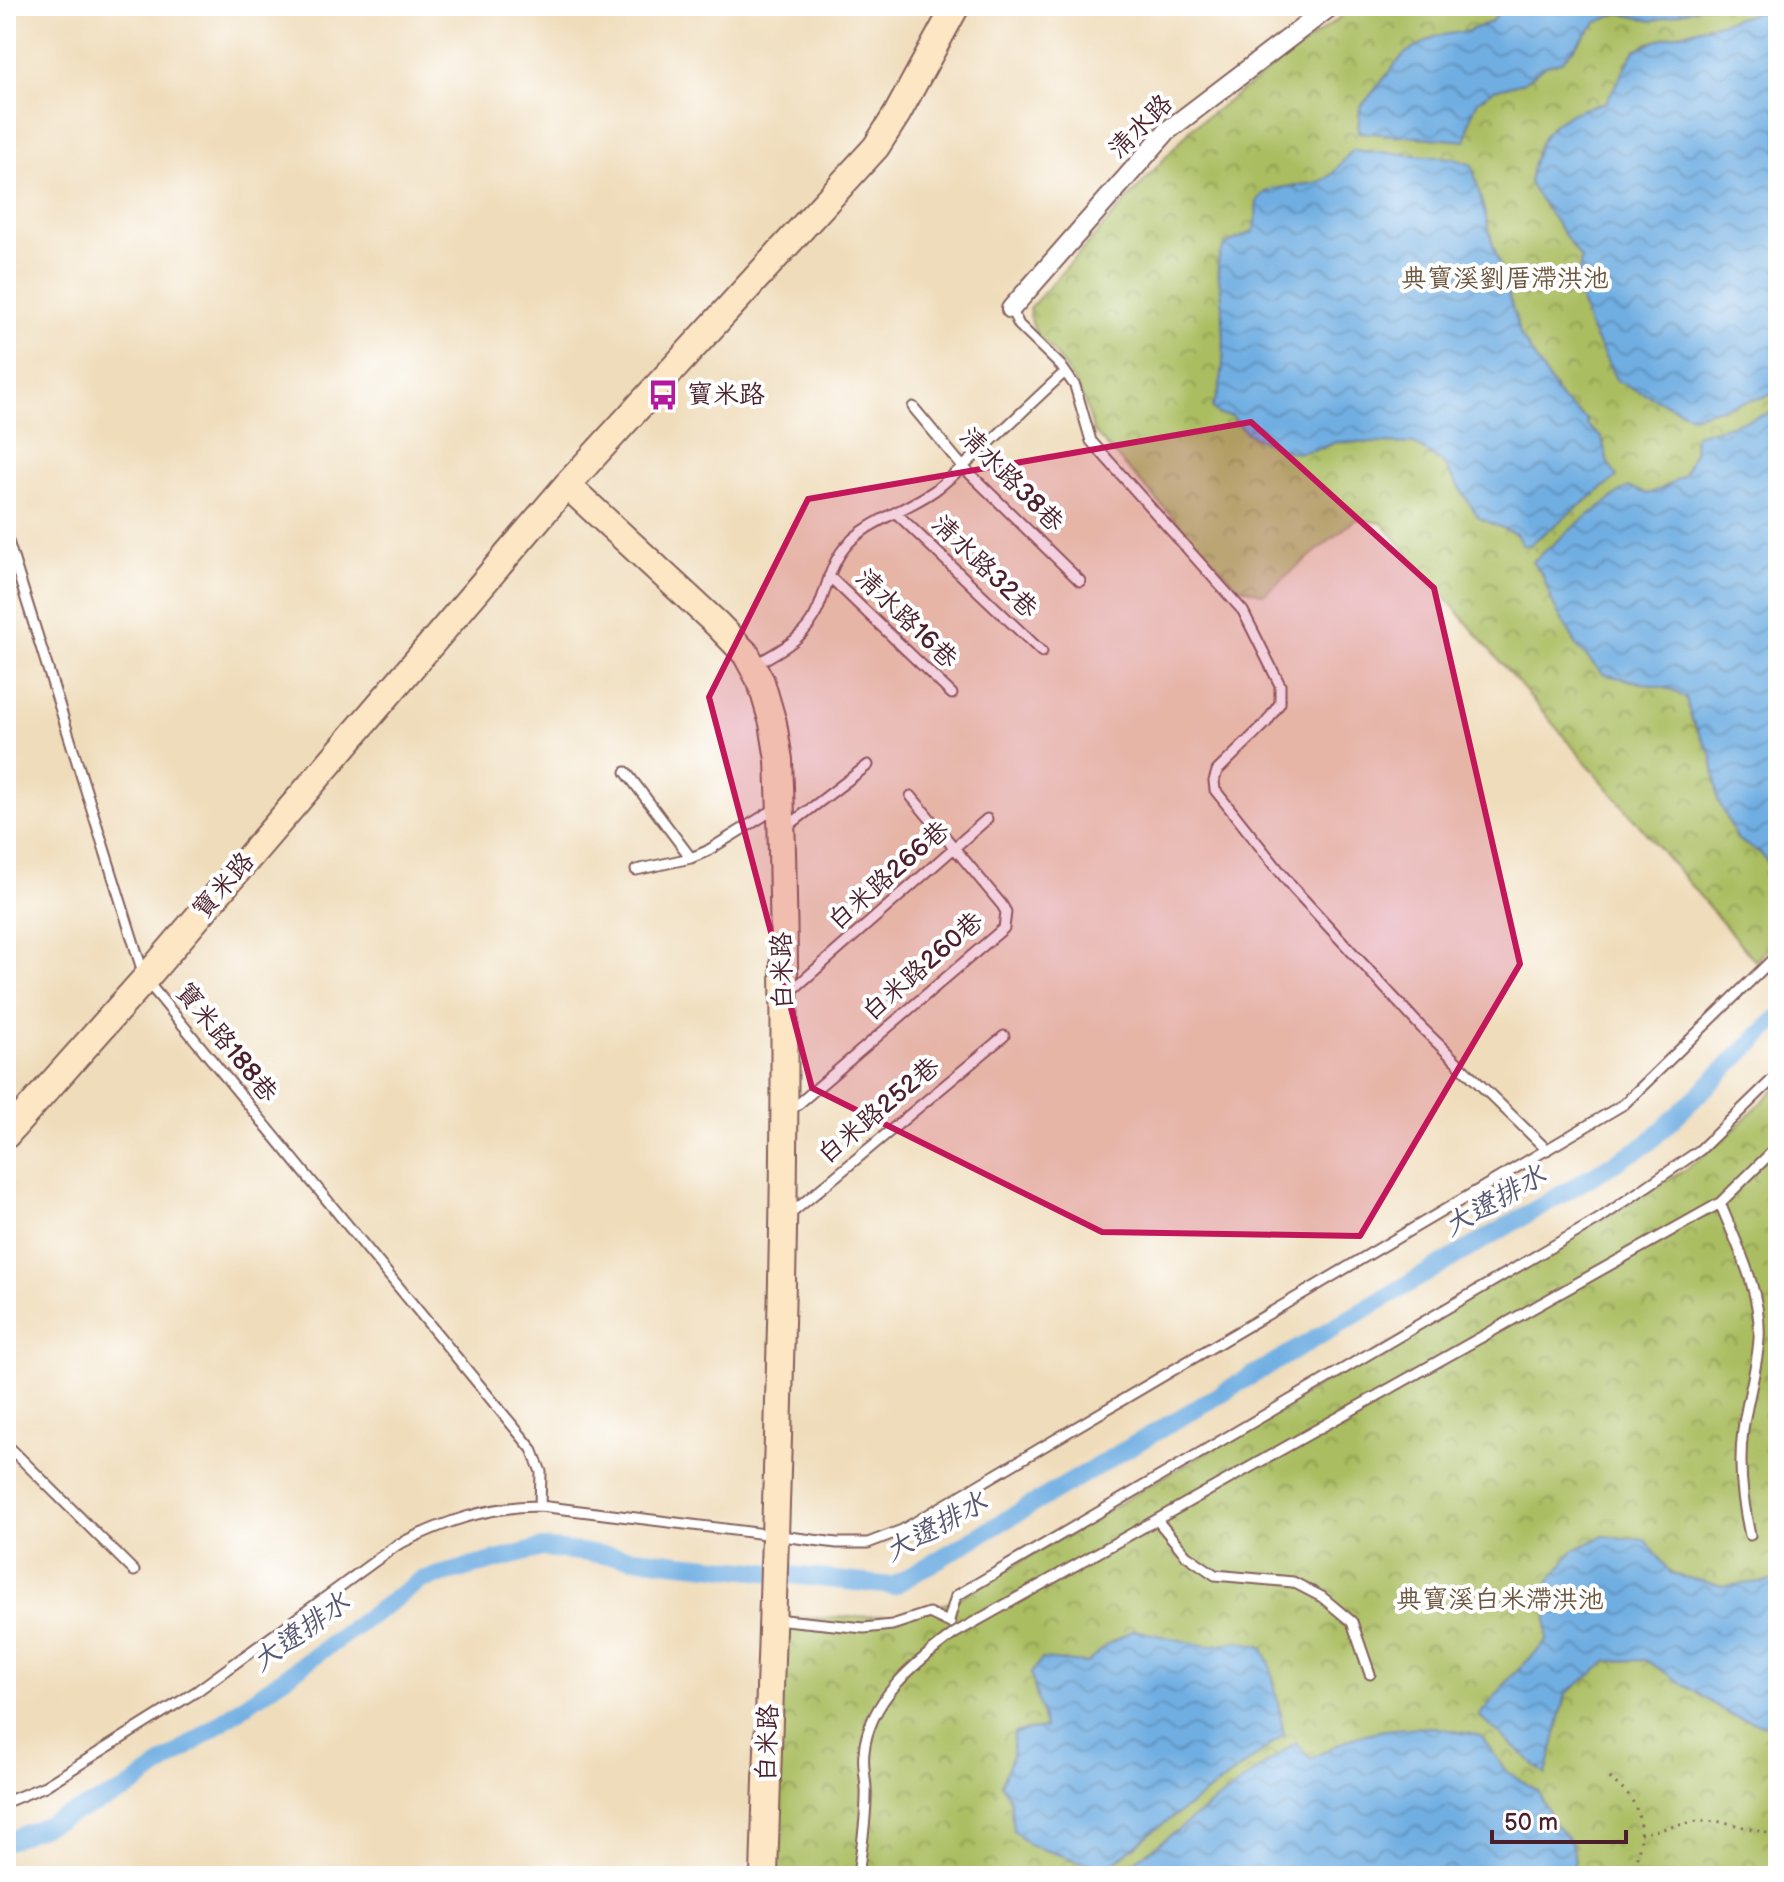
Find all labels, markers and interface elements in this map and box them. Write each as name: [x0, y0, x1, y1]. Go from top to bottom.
street label: 清水路: [1102, 88, 1180, 166]
park label: 典寶溪劉厝滯洪池: [1401, 264, 1609, 295]
bus stop icon: 寶米路: [646, 378, 680, 412]
place label: 寶米路: [687, 380, 765, 411]
street label: 清水路38巷: [952, 421, 1070, 539]
street label: 清水路32巷: [925, 509, 1043, 625]
street label: 清水路16巷: [848, 563, 964, 675]
street label: 白米路266巷: [822, 815, 956, 937]
street label: 寶米路: [187, 846, 261, 926]
street label: 白米路260巷: [856, 906, 990, 1028]
street label: 白米路: [767, 932, 799, 1010]
street label: 寶米路188巷: [169, 977, 283, 1109]
street label: 白米路252巷: [812, 1051, 946, 1171]
water label: 大遼排水: [1438, 1158, 1553, 1243]
water label: 大遼排水: [879, 1485, 994, 1569]
water label: 大遼排水: [246, 1585, 357, 1678]
park label: 典寶溪白米滯洪池: [1396, 1585, 1604, 1616]
street label: 白米路: [751, 1703, 785, 1783]
scale bar: [1492, 1794, 1626, 1844]
text: 50 m: [1504, 1808, 1558, 1837]

